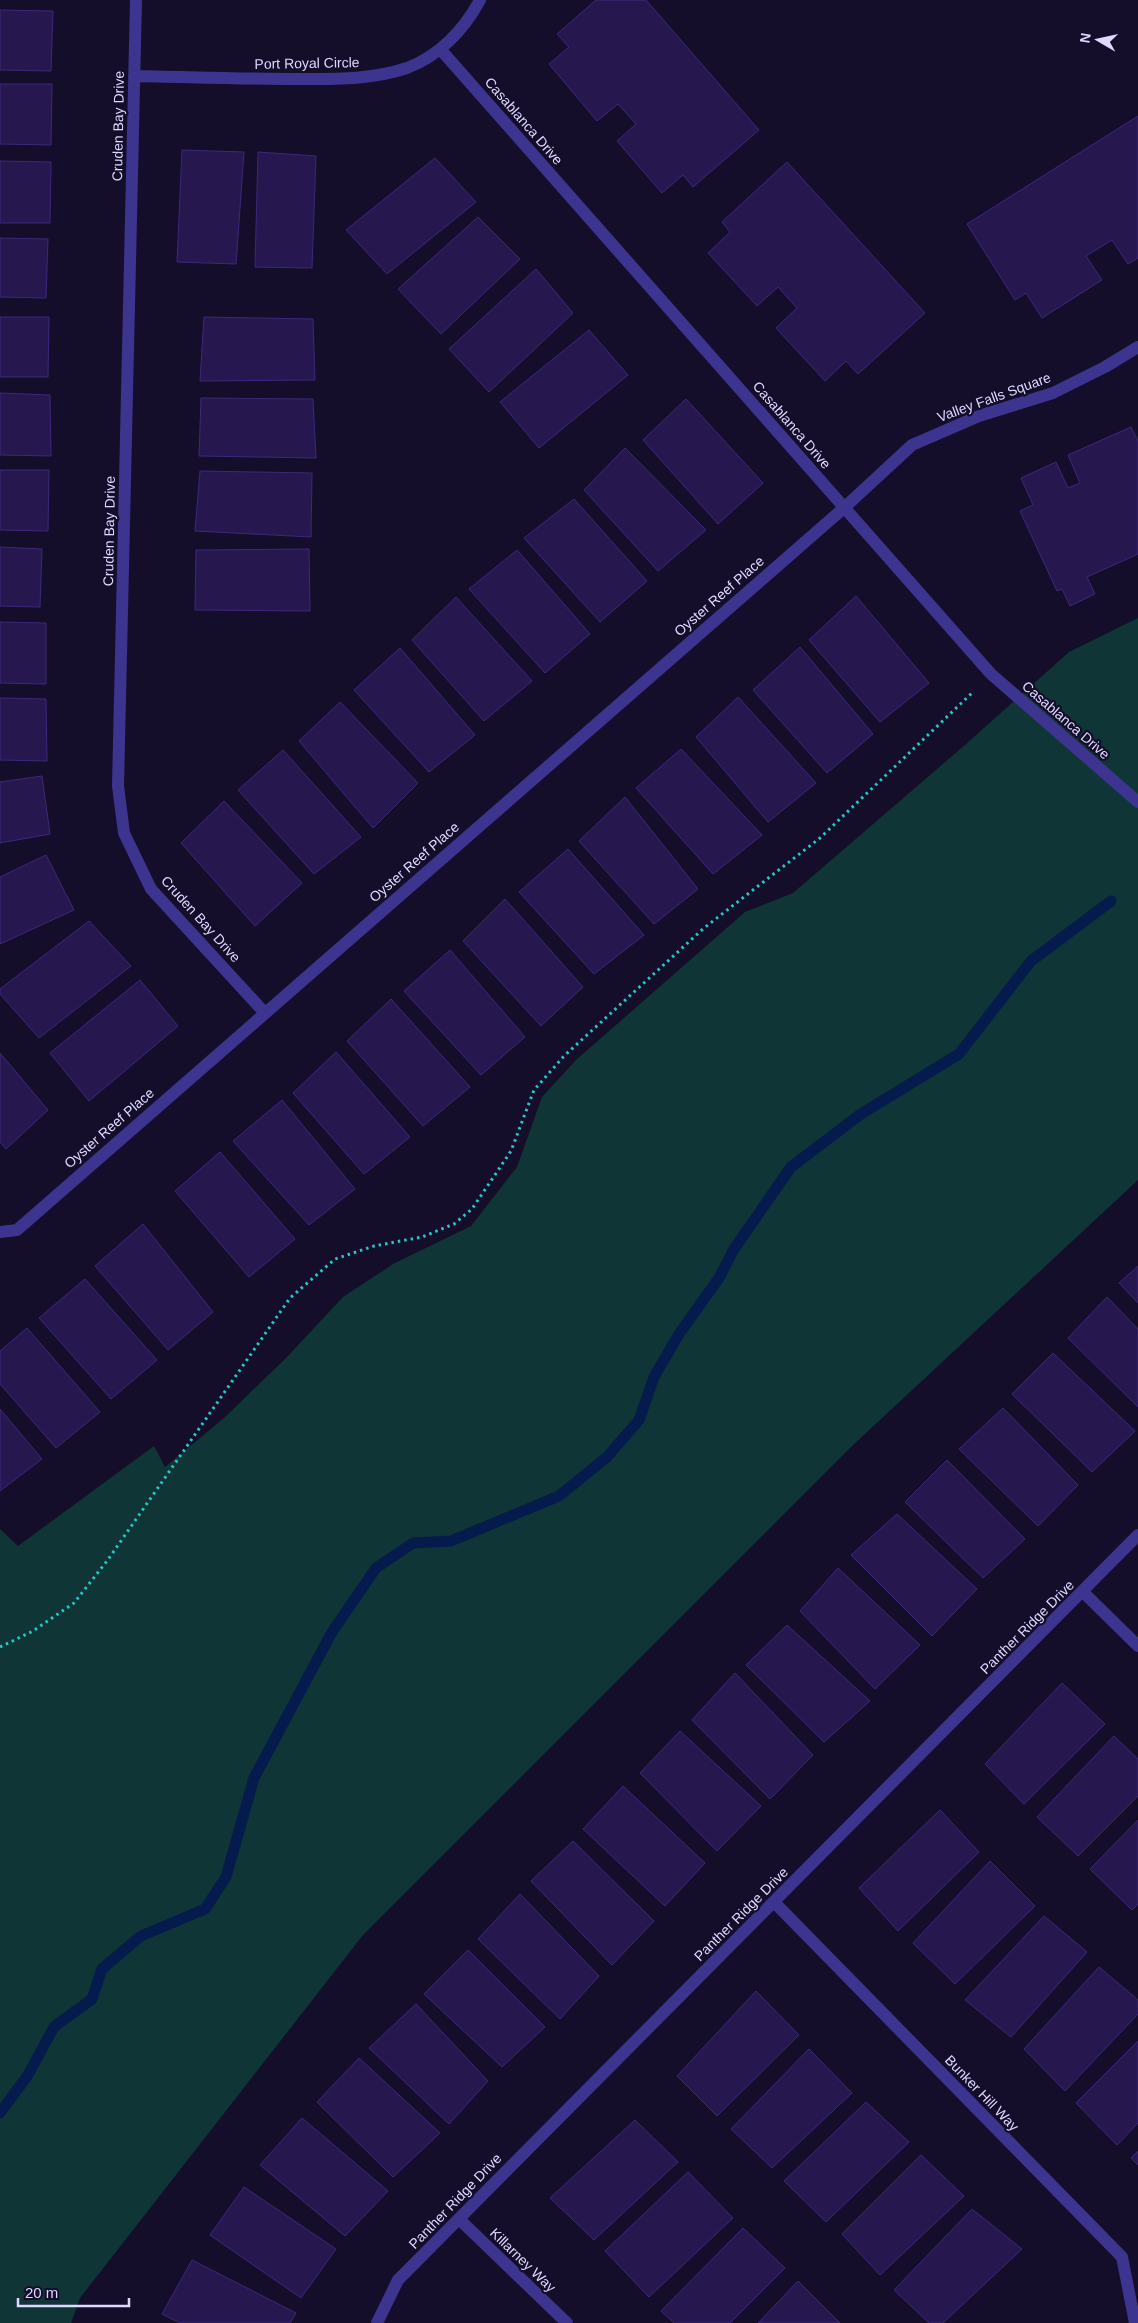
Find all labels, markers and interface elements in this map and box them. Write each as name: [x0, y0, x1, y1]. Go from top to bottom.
north arrow: [1073, 15, 1123, 65]
text: N: [1076, 32, 1094, 44]
street label: Port Royal Circle: [254, 54, 360, 72]
street label: Cruden Bay Drive: [109, 70, 127, 181]
street label: Casablanca Drive: [482, 74, 566, 168]
street label: Valley Falls Square: [935, 369, 1053, 425]
street label: Casablanca Drive: [750, 378, 834, 472]
street label: Cruden Bay Drive: [100, 475, 118, 586]
street label: Oyster Reef Place: [671, 553, 767, 639]
street label: Casablanca Drive: [1019, 678, 1113, 762]
street label: Oyster Reef Place: [366, 819, 462, 905]
street label: Cruden Bay Drive: [158, 873, 244, 966]
street label: Oyster Reef Place: [61, 1085, 157, 1171]
street label: Panther Ridge Drive: [977, 1577, 1077, 1677]
street label: Panther Ridge Drive: [691, 1864, 791, 1964]
street label: Bunker Hill Way: [942, 2052, 1022, 2134]
street label: Panther Ridge Drive: [405, 2150, 505, 2252]
street label: Killarney Way: [487, 2225, 559, 2295]
scale bar: [18, 2276, 129, 2308]
text: 20 m: [25, 2284, 58, 2301]

